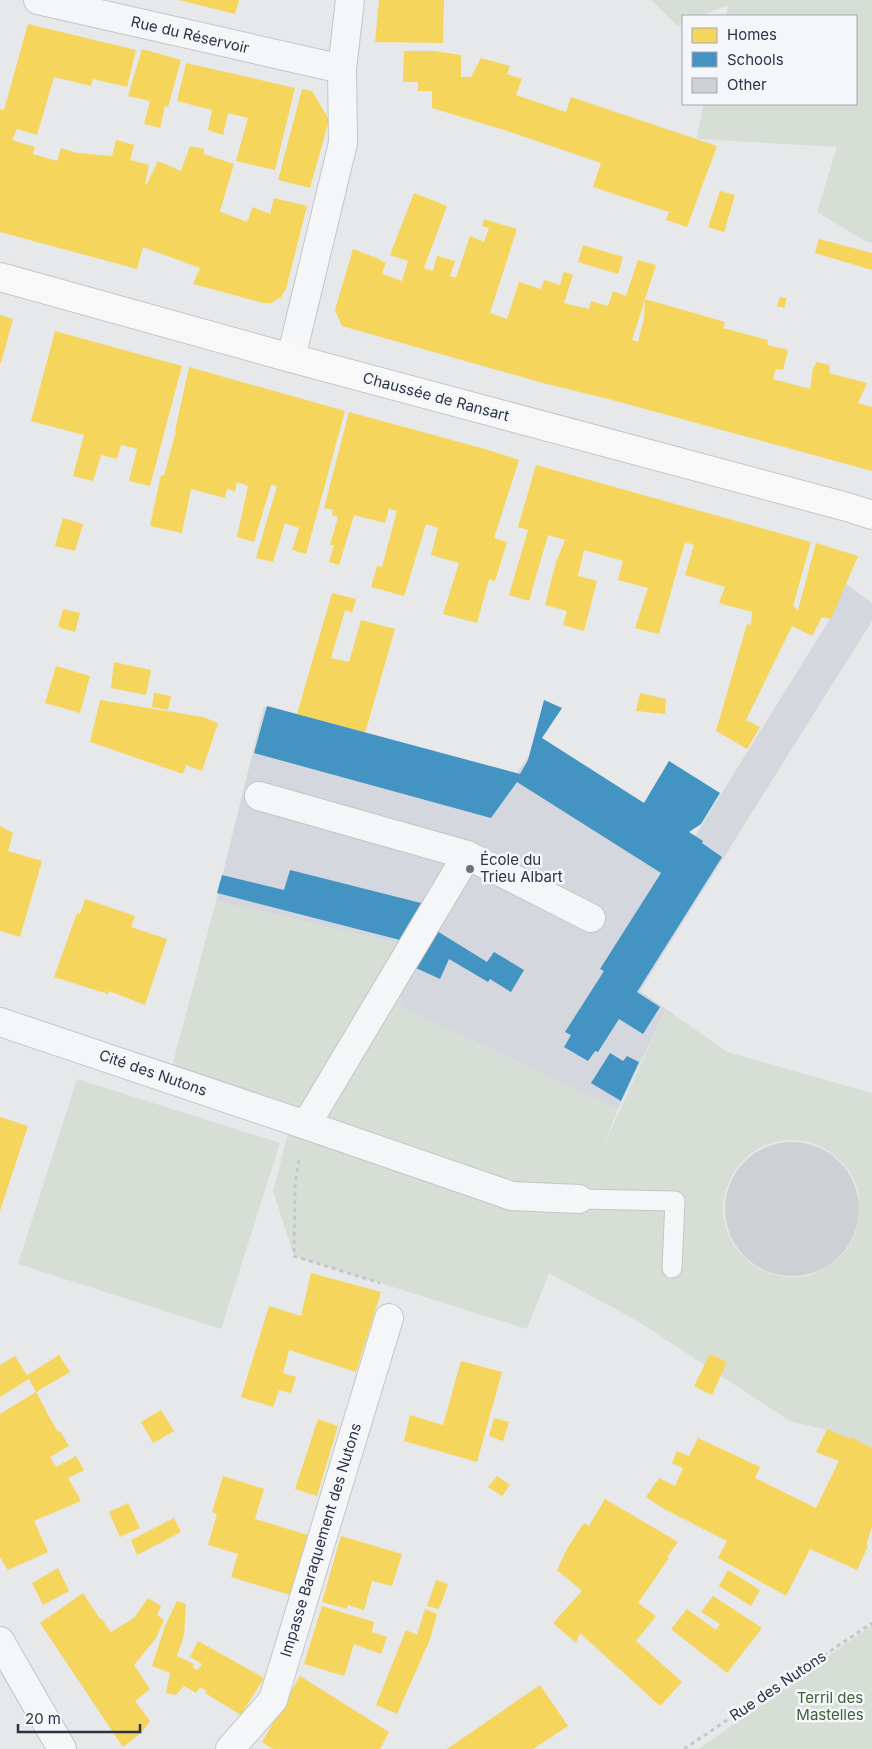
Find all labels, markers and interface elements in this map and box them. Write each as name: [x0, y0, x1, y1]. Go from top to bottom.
street label: Rue du Réservoir: [129, 12, 251, 57]
legend: [682, 15, 857, 105]
text: Homes: [727, 25, 777, 44]
text: Schools: [727, 50, 784, 69]
text: Other: [727, 75, 767, 94]
street label: Chaussée de Ransart: [361, 368, 512, 425]
place label: École du Trieu Albart: [480, 850, 563, 886]
marker: École du Trieu Albart: [464, 863, 476, 875]
street label: Cité des Nutons: [97, 1045, 210, 1100]
street label: Impasse Baraquement des Nutons: [276, 1421, 365, 1659]
street label: Rue des Nutons: [726, 1646, 830, 1725]
park label: Terril des Mastelles: [796, 1688, 864, 1724]
scale bar: [18, 1702, 140, 1734]
text: 20 m: [25, 1709, 61, 1728]

